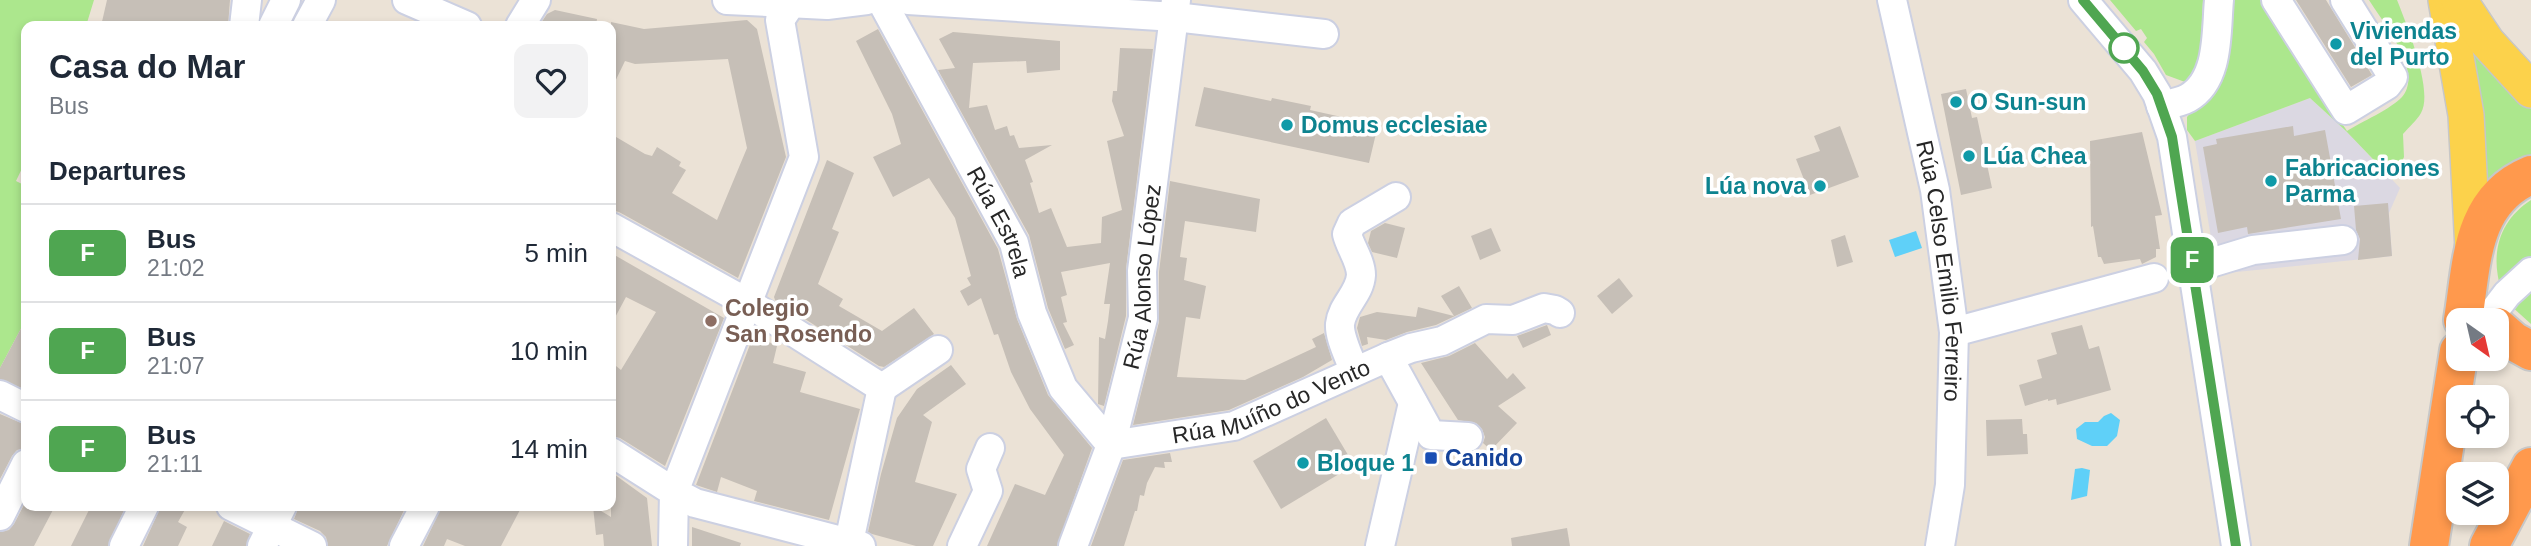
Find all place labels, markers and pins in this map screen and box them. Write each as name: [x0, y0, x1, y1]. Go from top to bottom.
place label: Viviendas del Purto: [2350, 18, 2457, 70]
unlabelled marker: [2109, 33, 2139, 63]
marker: Viviendas del Purto: [2328, 36, 2344, 52]
place label: O Sun-sun: [1970, 89, 2086, 115]
marker: O Sun-sun: [1948, 94, 1964, 110]
place label: Domus ecclesiae: [1301, 112, 1488, 138]
marker: Domus ecclesiae: [1279, 117, 1295, 133]
place label: Lúa Chea: [1983, 143, 2087, 169]
marker: Lúa Chea: [1961, 148, 1977, 164]
place label: Fabricaciones Parma: [2285, 155, 2440, 207]
place label: Lúa nova: [1705, 173, 1806, 199]
marker: Fabricaciones Parma: [2263, 173, 2279, 189]
marker: Lúa nova: [1812, 178, 1828, 194]
place label: Colegio San Rosendo: [725, 295, 872, 347]
marker: Colegio San Rosendo: [703, 313, 719, 329]
place label: Canido: [1445, 445, 1523, 471]
place label: Bloque 1: [1317, 450, 1414, 476]
marker: Canido: [1423, 450, 1439, 466]
marker: Bloque 1: [1295, 455, 1311, 471]

